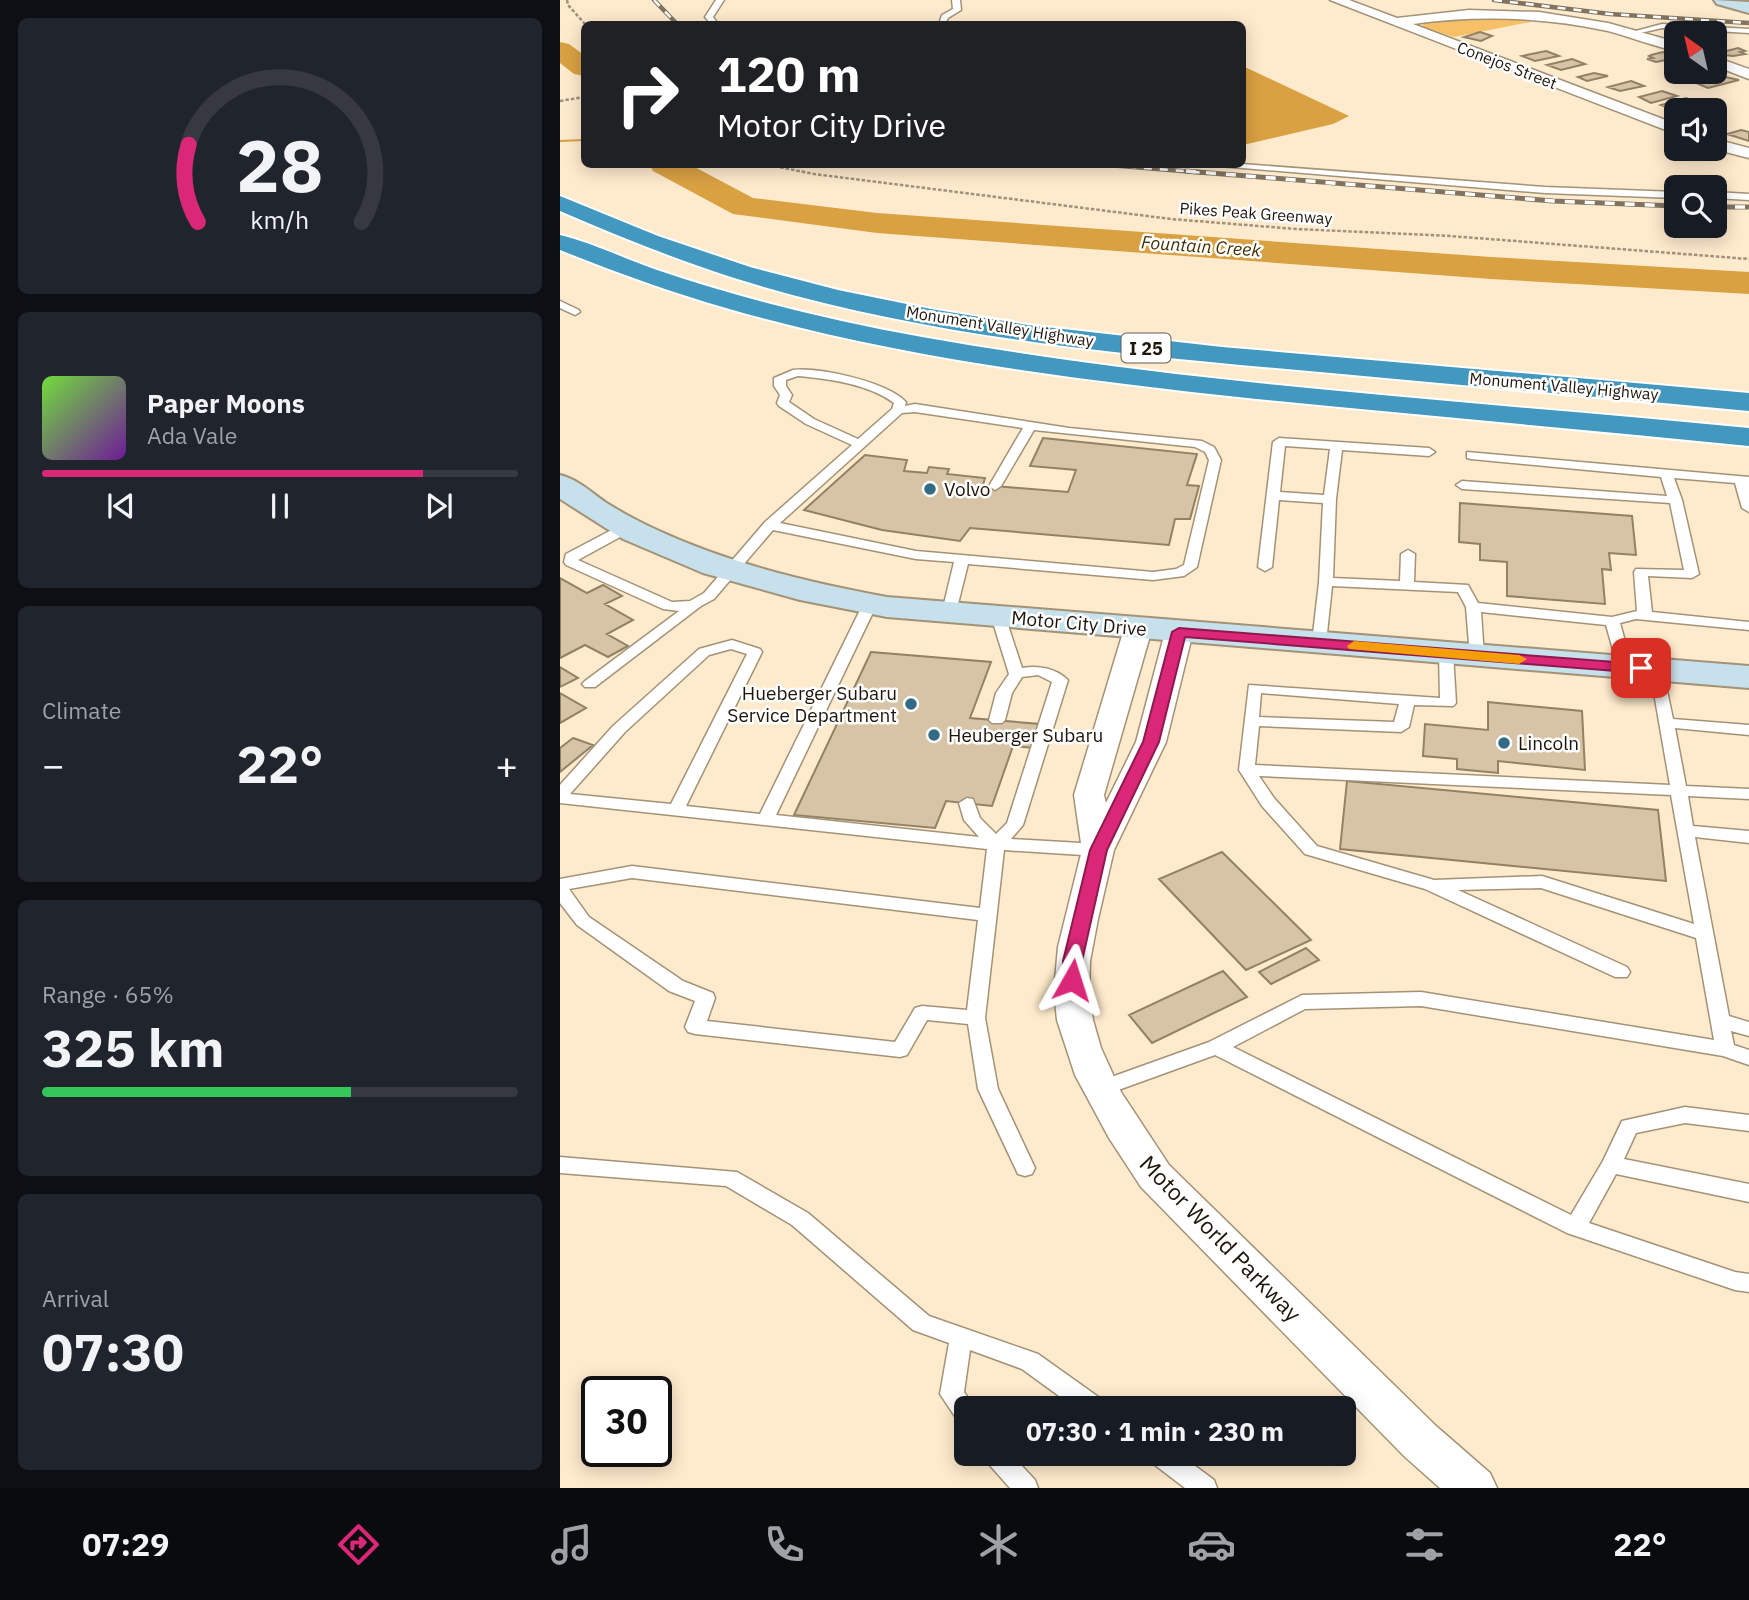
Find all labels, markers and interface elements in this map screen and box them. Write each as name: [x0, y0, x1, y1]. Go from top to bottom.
north arrow: [1664, 21, 1727, 84]
map controls: [1664, 21, 1727, 238]
street label: Conejos Street: [1454, 37, 1560, 93]
text: 120 m: [717, 42, 861, 105]
icon: right: [602, 49, 693, 140]
button: sound: [1664, 98, 1727, 161]
text: Motor City Drive: [717, 104, 946, 146]
text: 28: [236, 117, 324, 212]
button: search: [1664, 175, 1727, 238]
street label: Pikes Peak Greenway: [1179, 198, 1333, 228]
text: km/h: [251, 203, 309, 236]
water label: Fountain Creek: [1140, 230, 1262, 262]
street label: Monument Valley Highway: [905, 301, 1095, 351]
road number: I 25: [1122, 334, 1170, 362]
street label: Monument Valley Highway: [1469, 368, 1659, 404]
text: Paper Moons: [147, 386, 305, 420]
text: Ada Vale: [147, 420, 237, 450]
place label: Volvo: [944, 477, 990, 501]
marker: Volvo: [922, 481, 938, 497]
icon: previous: [102, 487, 140, 525]
icon: pause: [261, 487, 299, 525]
icon: next: [420, 487, 458, 525]
street label: Motor City Drive: [1010, 605, 1148, 641]
pin: [1611, 638, 1671, 698]
icon: arrive: [1622, 649, 1660, 687]
place label: Hueberger Subaru Service Department: [727, 681, 897, 727]
text: Climate: [42, 695, 121, 725]
marker: Hueberger Subaru Service Department: [903, 696, 919, 712]
place label: Heuberger Subaru: [948, 723, 1103, 747]
marker: Heuberger Subaru: [926, 727, 942, 743]
text: 22°: [237, 730, 323, 797]
place label: Lincoln: [1518, 731, 1579, 755]
marker: Lincoln: [1496, 735, 1512, 751]
text: −: [42, 740, 65, 789]
text: +: [495, 740, 518, 789]
position arrow: [1035, 943, 1109, 1017]
text: Range · 65%: [42, 979, 174, 1009]
text: 325 km: [42, 1014, 224, 1081]
street label: Motor World Parkway: [1134, 1148, 1309, 1328]
text: Arrival: [42, 1283, 109, 1313]
text: 07:30: [42, 1318, 184, 1385]
speed limit sign: 30: [581, 1376, 672, 1467]
text: 07:30 · 1 min · 230 m: [1026, 1414, 1284, 1448]
icon: directions: [334, 1520, 383, 1569]
icon: music: [547, 1520, 596, 1569]
icon: phone: [760, 1520, 809, 1569]
icon: climate: [974, 1520, 1023, 1569]
icon: car: [1187, 1520, 1236, 1569]
icon: filters: [1400, 1520, 1449, 1569]
text: 07:29: [82, 1523, 170, 1565]
text: 22°: [1613, 1523, 1667, 1565]

